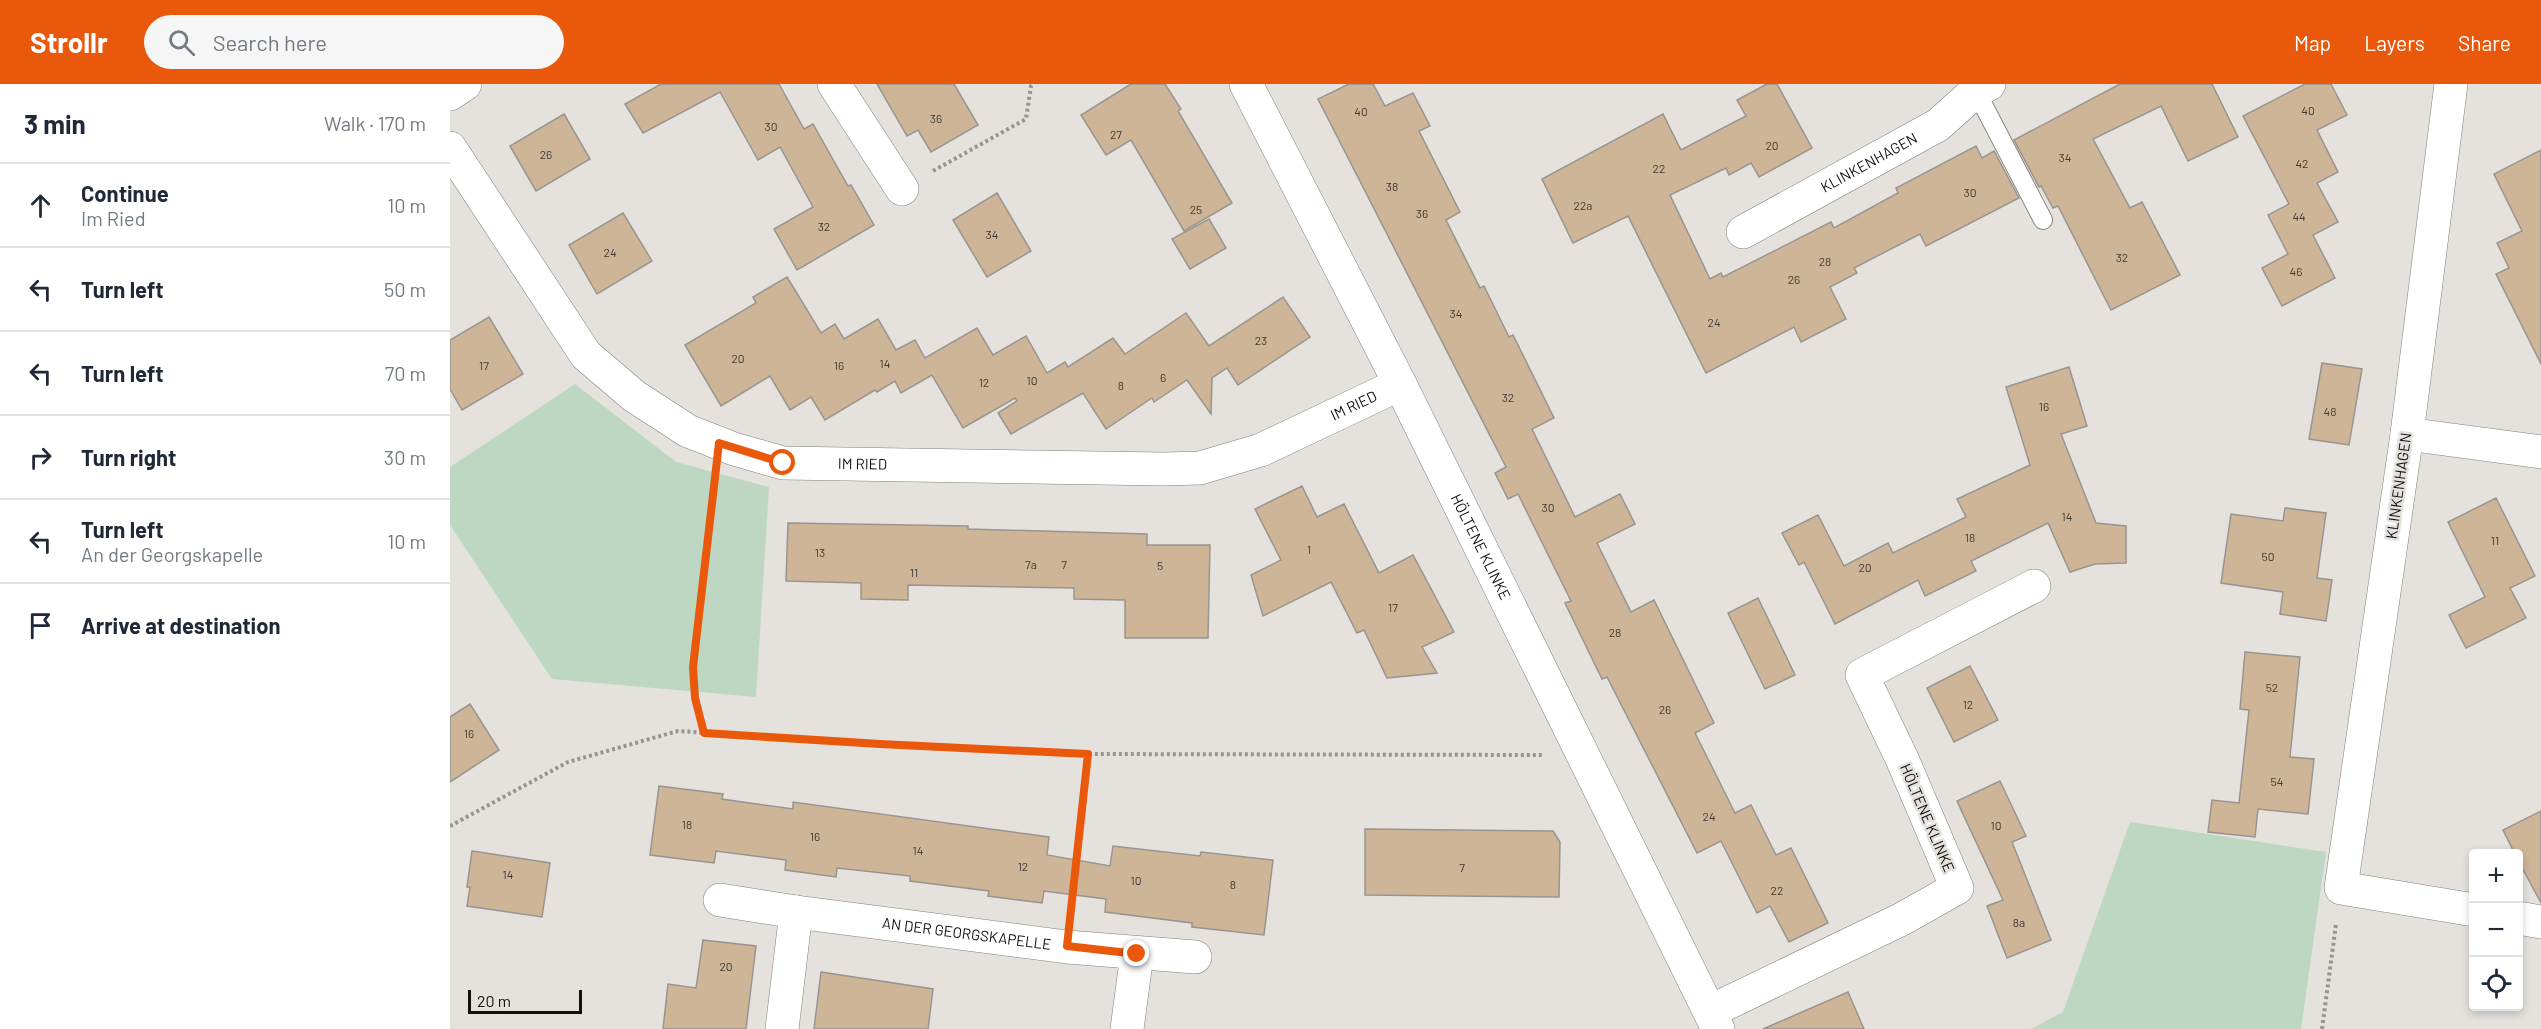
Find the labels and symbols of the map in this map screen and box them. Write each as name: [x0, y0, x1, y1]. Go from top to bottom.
house number: 40: [2301, 103, 2315, 117]
house number: 40: [1354, 104, 1368, 118]
house number: 36: [930, 111, 942, 125]
house number: 30: [765, 119, 777, 133]
house number: 27: [1110, 127, 1122, 141]
street label: KLINKENHAGEN: [1817, 128, 1920, 196]
house number: 20: [1765, 138, 1779, 152]
house number: 26: [540, 147, 552, 161]
house number: 34: [2059, 150, 2071, 164]
house number: 42: [2295, 156, 2309, 170]
house number: 22: [1653, 161, 1665, 175]
house number: 38: [1386, 179, 1398, 193]
house number: 30: [1964, 185, 1976, 199]
house number: 22a: [1574, 198, 1593, 212]
house number: 25: [1190, 202, 1202, 216]
house number: 36: [1416, 206, 1428, 220]
house number: 44: [2292, 209, 2306, 223]
house number: 32: [818, 219, 830, 233]
house number: 34: [986, 227, 998, 241]
house number: 24: [603, 245, 617, 259]
house number: 32: [2116, 250, 2128, 264]
house number: 28: [1819, 254, 1831, 268]
house number: 46: [2290, 264, 2302, 278]
house number: 26: [1788, 272, 1800, 286]
house number: 34: [1450, 306, 1462, 320]
house number: 24: [1707, 315, 1721, 329]
house number: 23: [1255, 333, 1267, 347]
house number: 20: [731, 351, 745, 365]
house number: 14: [880, 356, 890, 370]
house number: 17: [479, 358, 489, 372]
house number: 16: [834, 358, 844, 372]
house number: 6: [1160, 370, 1166, 384]
house number: 10: [1027, 373, 1037, 387]
house number: 12: [979, 375, 989, 389]
house number: 8: [1118, 378, 1124, 392]
street label: IM RIED: [1327, 386, 1379, 424]
house number: 32: [1502, 390, 1514, 404]
house number: 16: [2039, 399, 2049, 413]
house number: 48: [2324, 404, 2336, 418]
street label: KLINKENHAGEN: [2382, 431, 2414, 540]
route start: [769, 449, 795, 475]
street label: IM RIED: [838, 454, 887, 473]
street label: HÖLTENE KLINKE: [1448, 491, 1515, 603]
house number: 30: [1542, 500, 1554, 514]
house number: 14: [2062, 509, 2072, 523]
house number: 18: [1965, 530, 1975, 544]
house number: 11: [2491, 533, 2499, 547]
house number: 1: [1307, 542, 1311, 556]
house number: 13: [815, 545, 825, 559]
house number: 50: [2262, 549, 2274, 563]
house number: 7a: [1025, 557, 1037, 571]
house number: 7: [1061, 557, 1067, 571]
house number: 5: [1157, 558, 1163, 572]
house number: 20: [1858, 560, 1872, 574]
house number: 11: [910, 565, 918, 579]
house number: 17: [1388, 600, 1398, 614]
house number: 28: [1609, 625, 1621, 639]
house number: 52: [2266, 680, 2278, 694]
house number: 12: [1963, 697, 1973, 711]
house number: 26: [1659, 702, 1671, 716]
house number: 16: [464, 726, 474, 740]
street label: HÖLTENE KLINKE: [1897, 761, 1959, 874]
house number: 54: [2271, 774, 2283, 788]
house number: 24: [1702, 809, 1716, 823]
house number: 18: [682, 817, 692, 831]
house number: 10: [1991, 818, 2001, 832]
house number: 16: [810, 829, 820, 843]
house number: 14: [913, 843, 923, 857]
house number: 12: [1018, 859, 1028, 873]
house number: 7: [1459, 860, 1465, 874]
house number: 14: [503, 867, 513, 881]
house number: 10: [1131, 873, 1141, 887]
house number: 8: [1230, 877, 1236, 891]
house number: 22: [1771, 883, 1783, 897]
street label: AN DER GEORGSKAPELLE: [881, 913, 1052, 953]
house number: 8a: [2013, 915, 2025, 929]
route end: [1123, 940, 1149, 966]
house number: 20: [719, 959, 733, 973]
scale bar: [468, 987, 582, 1014]

